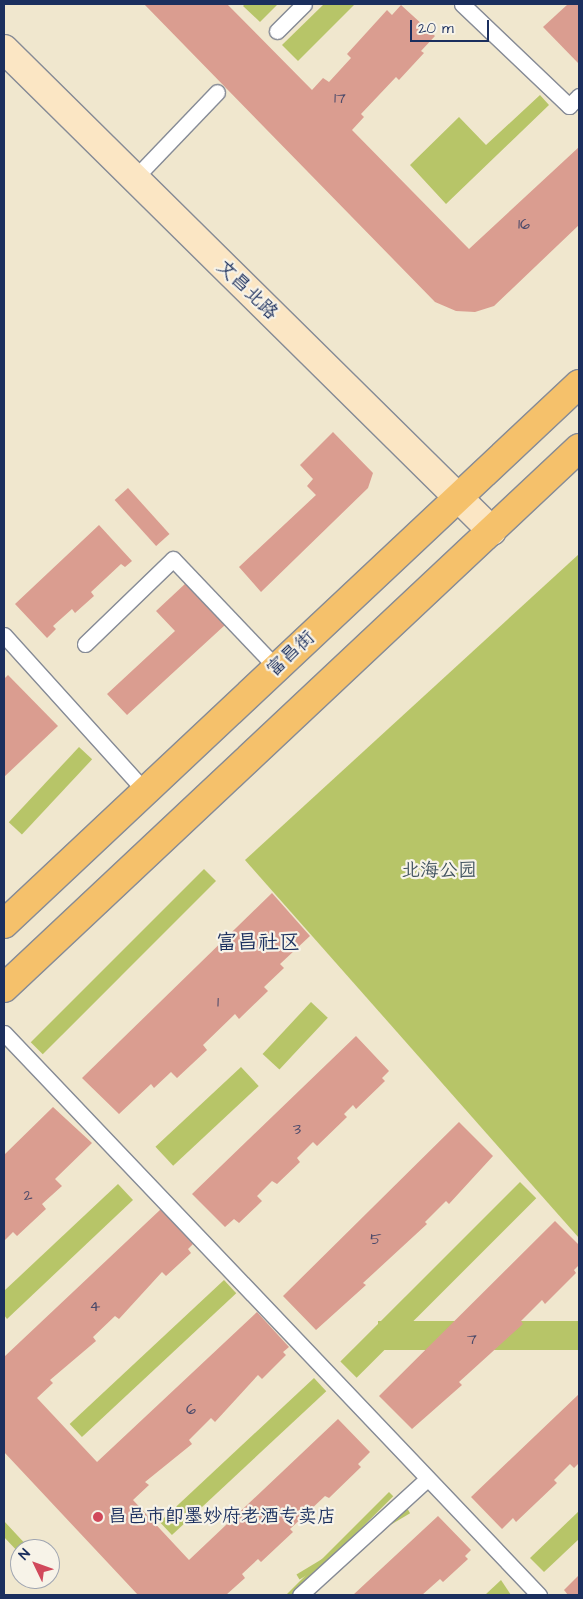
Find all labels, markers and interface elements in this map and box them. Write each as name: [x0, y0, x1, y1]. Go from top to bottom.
scale bar: [413, 10, 492, 42]
text: 20 m: [418, 18, 454, 39]
house number: 17: [334, 88, 346, 108]
house number: 16: [518, 214, 530, 234]
street label: 文昌北路: [212, 255, 282, 325]
street label: 富昌街: [262, 626, 320, 682]
park label: 北海公园: [401, 860, 477, 882]
district label: 富昌社区: [216, 930, 300, 956]
house number: 1: [217, 992, 219, 1012]
house number: 3: [293, 1119, 301, 1139]
house number: 2: [23, 1185, 33, 1205]
house number: 5: [370, 1229, 382, 1249]
house number: 4: [90, 1296, 100, 1316]
house number: 7: [467, 1329, 477, 1349]
house number: 6: [186, 1399, 196, 1419]
place label: 昌邑市即墨妙府老酒专卖店: [108, 1506, 336, 1528]
marker: 昌邑市即墨妙府老酒专卖店: [92, 1511, 104, 1523]
north arrow: [10, 1539, 60, 1589]
text: N: [14, 1545, 35, 1565]

